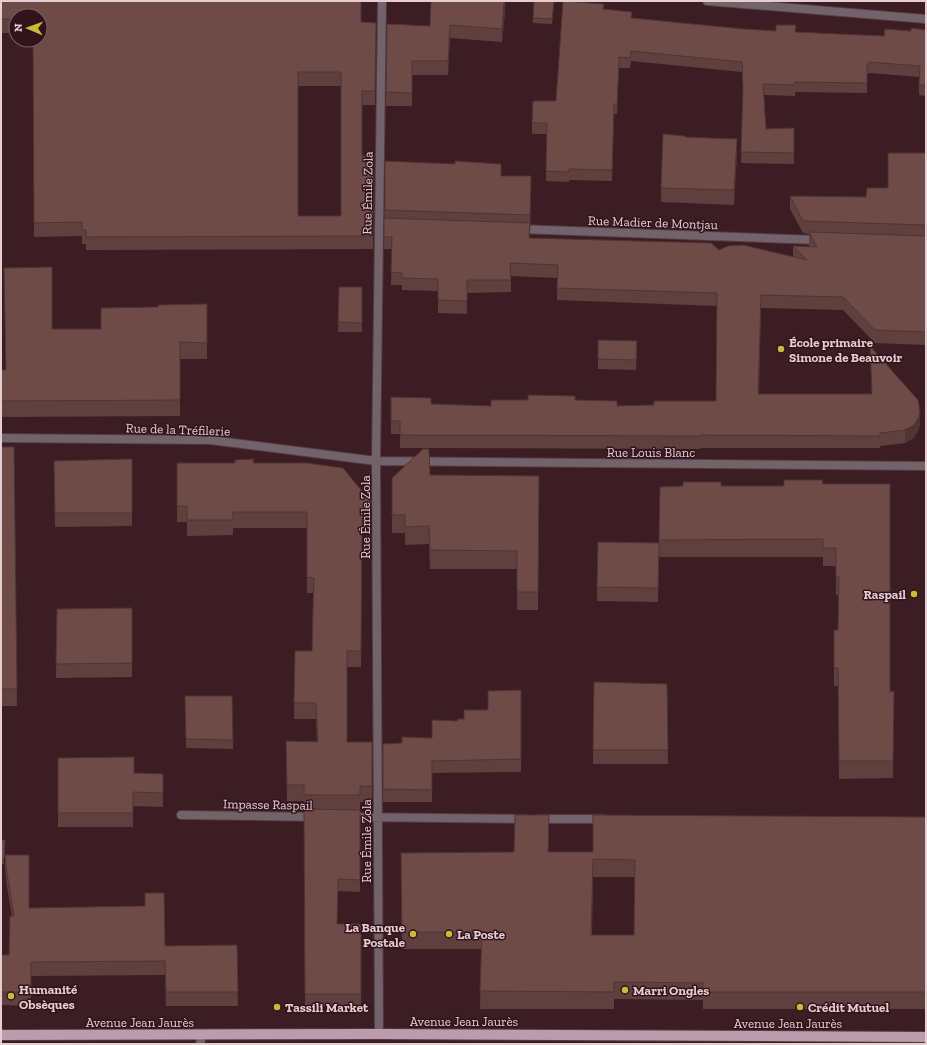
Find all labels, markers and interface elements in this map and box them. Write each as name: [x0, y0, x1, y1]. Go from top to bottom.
north arrow: [8, 8, 48, 48]
text: N: [12, 23, 25, 32]
street label: Rue Émile Zola: [359, 151, 376, 235]
street label: Rue Madier de Montjau: [588, 213, 719, 233]
place label: École primaire Simone de Beauvoir: [789, 335, 903, 365]
marker: École primaire Simone de Beauvoir: [776, 344, 786, 354]
street label: Rue de la Tréfilerie: [125, 420, 231, 439]
street label: Rue Louis Blanc: [607, 445, 695, 460]
street label: Rue Émile Zola: [358, 475, 373, 559]
place label: Raspail: [864, 587, 906, 602]
marker: Raspail: [909, 589, 919, 599]
street label: Impasse Raspail: [223, 796, 314, 813]
street label: Rue Émile Zola: [359, 799, 374, 883]
place label: La Banque Postale: [345, 920, 406, 950]
place label: La Poste: [457, 927, 506, 942]
marker: La Banque Postale: [408, 929, 418, 939]
marker: La Poste: [444, 929, 454, 939]
place label: Humanité Obsèques: [19, 982, 78, 1012]
place label: Marri Ongles: [633, 983, 709, 998]
marker: Marri Ongles: [620, 985, 630, 995]
marker: Humanité Obsèques: [6, 991, 16, 1001]
place label: Tassili Market: [285, 1000, 369, 1015]
place label: Crédit Mutuel: [808, 1000, 889, 1015]
marker: Tassili Market: [272, 1002, 282, 1012]
marker: Crédit Mutuel: [795, 1002, 805, 1012]
street label: Avenue Jean Jaurès: [410, 1014, 519, 1029]
street label: Avenue Jean Jaurès: [86, 1015, 195, 1030]
street label: Avenue Jean Jaurès: [734, 1016, 843, 1031]

